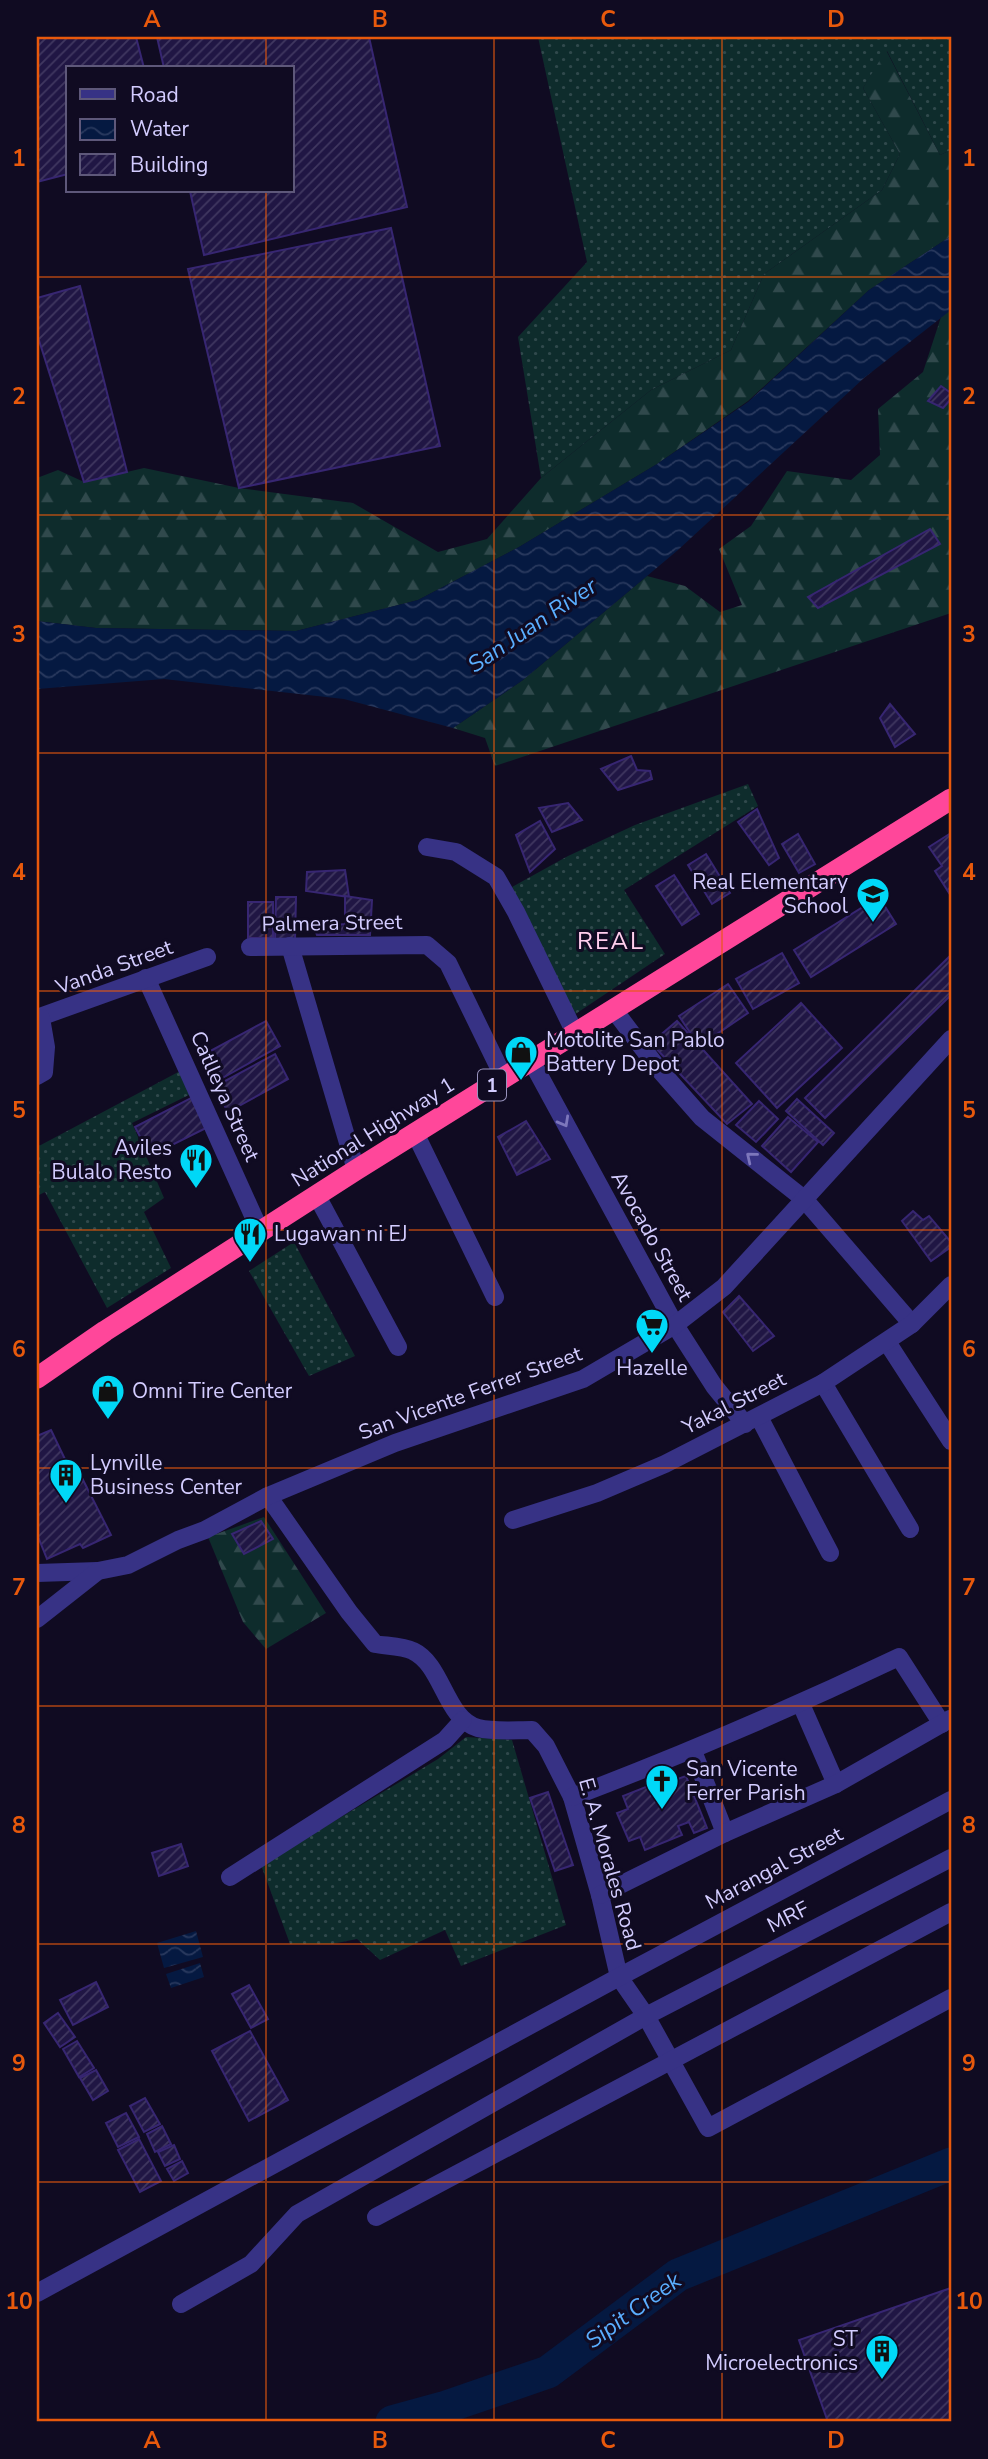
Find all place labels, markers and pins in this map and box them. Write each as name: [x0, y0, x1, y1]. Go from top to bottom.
place label: Real Elementary School: [692, 868, 849, 920]
school or university icon: Real Elementary School: [854, 875, 892, 924]
place label: Motolite San Pablo Battery Depot: [546, 1026, 725, 1078]
shop icon: Motolite San Pablo Battery Depot: [502, 1033, 540, 1082]
place label: Aviles Bulalo Resto: [52, 1134, 172, 1186]
restaurant icon: Aviles Bulalo Resto: [177, 1141, 215, 1190]
restaurant icon: Lugawan ni EJ: [231, 1215, 269, 1264]
place label: Lugawan ni EJ: [274, 1220, 408, 1248]
supermarket icon: Hazelle: [633, 1306, 671, 1355]
place label: Hazelle: [616, 1354, 688, 1382]
shop icon: Omni Tire Center: [89, 1372, 127, 1421]
place label: Omni Tire Center: [132, 1377, 293, 1405]
place label: Lynville Business Center: [90, 1449, 243, 1501]
building icon: Lynville Business Center: [47, 1456, 85, 1505]
place label: San Vicente Ferrer Parish: [686, 1755, 806, 1807]
church icon: San Vicente Ferrer Parish: [643, 1762, 681, 1811]
place label: ST Microelectronics: [705, 2325, 858, 2377]
building icon: ST Microelectronics: [863, 2332, 901, 2381]

